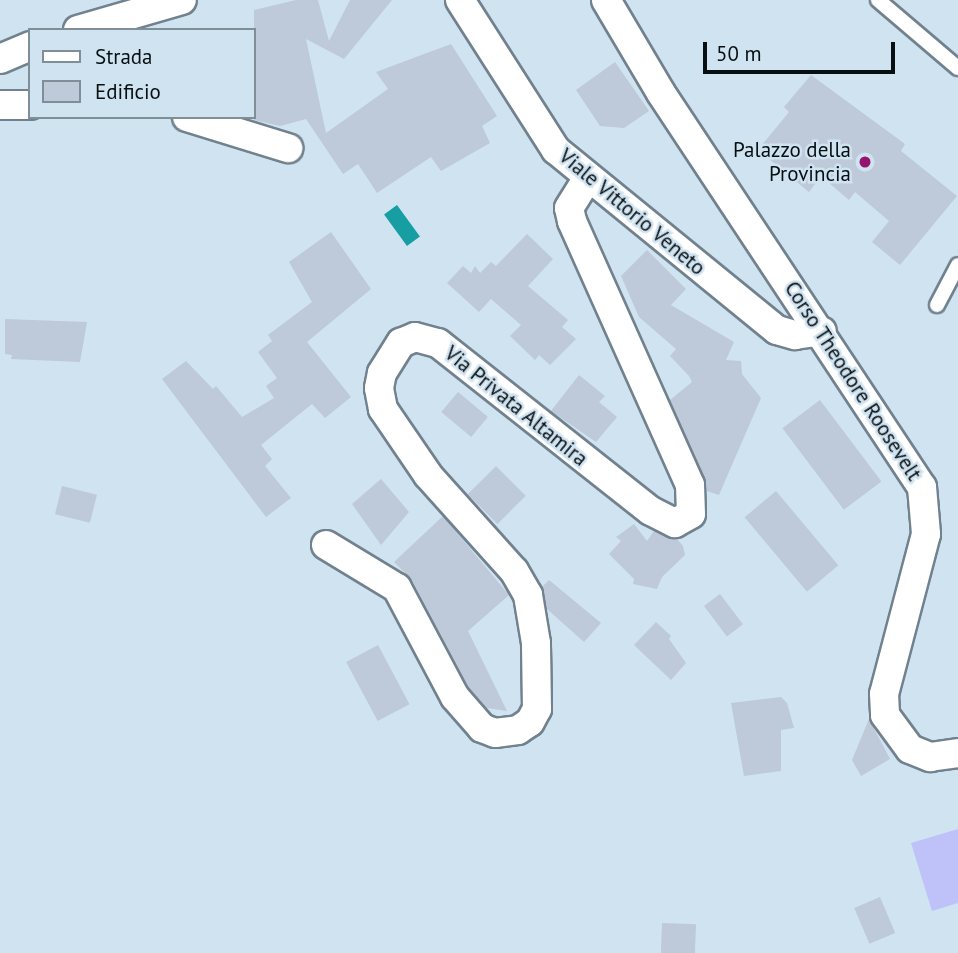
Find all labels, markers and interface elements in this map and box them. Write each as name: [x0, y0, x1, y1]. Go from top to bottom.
legend: [28, 28, 256, 119]
scale bar: [706, 28, 898, 72]
text: 50 m: [716, 40, 762, 67]
text: Strada: [95, 43, 153, 70]
text: Edificio: [95, 78, 161, 105]
place label: Palazzo della Provincia: [733, 137, 851, 187]
street label: Viale Vittorio Veneto: [553, 143, 711, 281]
marker: Palazzo della Provincia: [857, 154, 873, 170]
street label: Corso Theodore Roosevelt: [779, 276, 927, 486]
street label: Via Privata Altamira: [439, 340, 593, 472]

